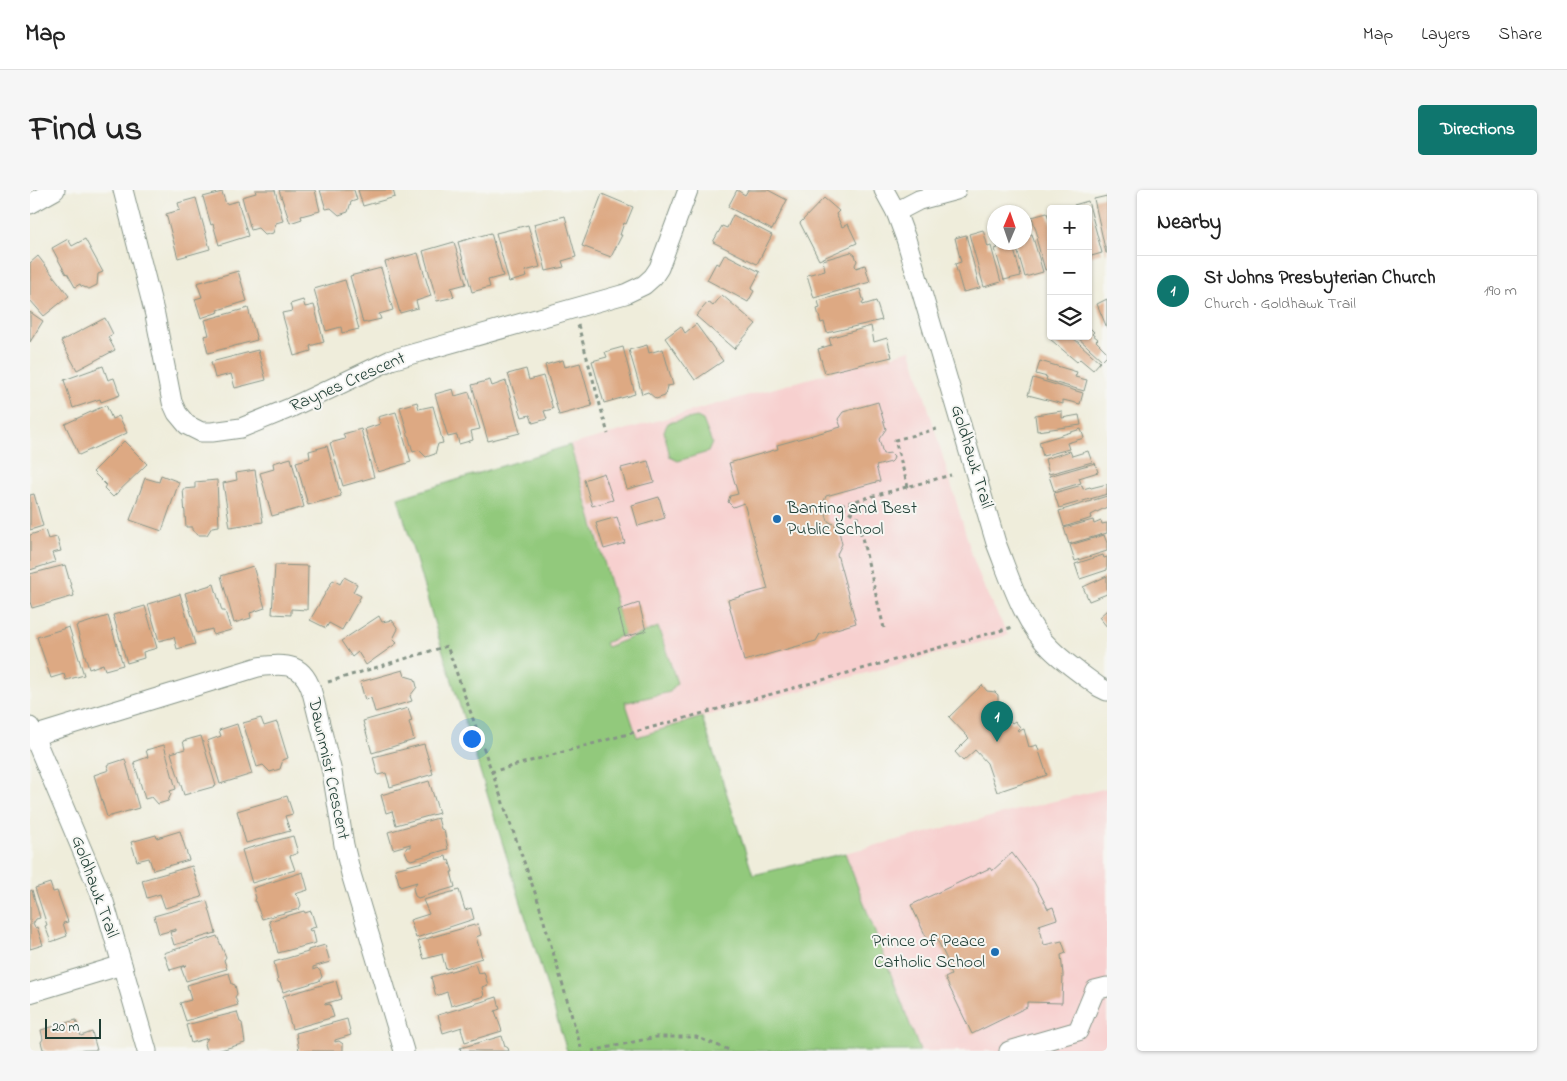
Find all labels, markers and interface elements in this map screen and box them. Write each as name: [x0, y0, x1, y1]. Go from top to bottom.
text: Map: [25, 17, 66, 52]
text: Map: [1363, 22, 1393, 48]
text: Layers: [1421, 22, 1471, 48]
text: Share: [1499, 22, 1542, 48]
text: Find us: [30, 105, 142, 156]
button: Directions: [1418, 105, 1537, 155]
north arrow: [987, 205, 1032, 250]
map controls: [1047, 205, 1092, 340]
button: +: [1047, 205, 1092, 250]
text: Nearby: [1157, 208, 1221, 238]
button: −: [1047, 250, 1092, 295]
text: St Johns Presbyterian Church: [1204, 265, 1435, 292]
text: 1: [1170, 279, 1176, 303]
text: 190 m: [1484, 279, 1517, 303]
text: Church · Goldhawk Trail: [1204, 292, 1356, 316]
button: layers: [1047, 295, 1092, 340]
street label: Raynes Crescent: [286, 346, 410, 420]
street label: Goldhawk Trail: [943, 402, 999, 512]
place label: Banting and Best Public School: [786, 496, 917, 543]
marker: Banting and Best Public School: [771, 513, 783, 525]
street label: Dawnmist Crescent: [300, 695, 356, 842]
pin: 1: [981, 701, 1013, 742]
your location: [459, 726, 485, 752]
street label: Goldhawk Trail: [63, 832, 125, 942]
place label: Prince of Peace Catholic School: [872, 929, 986, 976]
marker: Prince of Peace Catholic School: [989, 946, 1001, 958]
scale bar: [45, 1016, 101, 1039]
text: 20 m: [52, 1017, 79, 1038]

